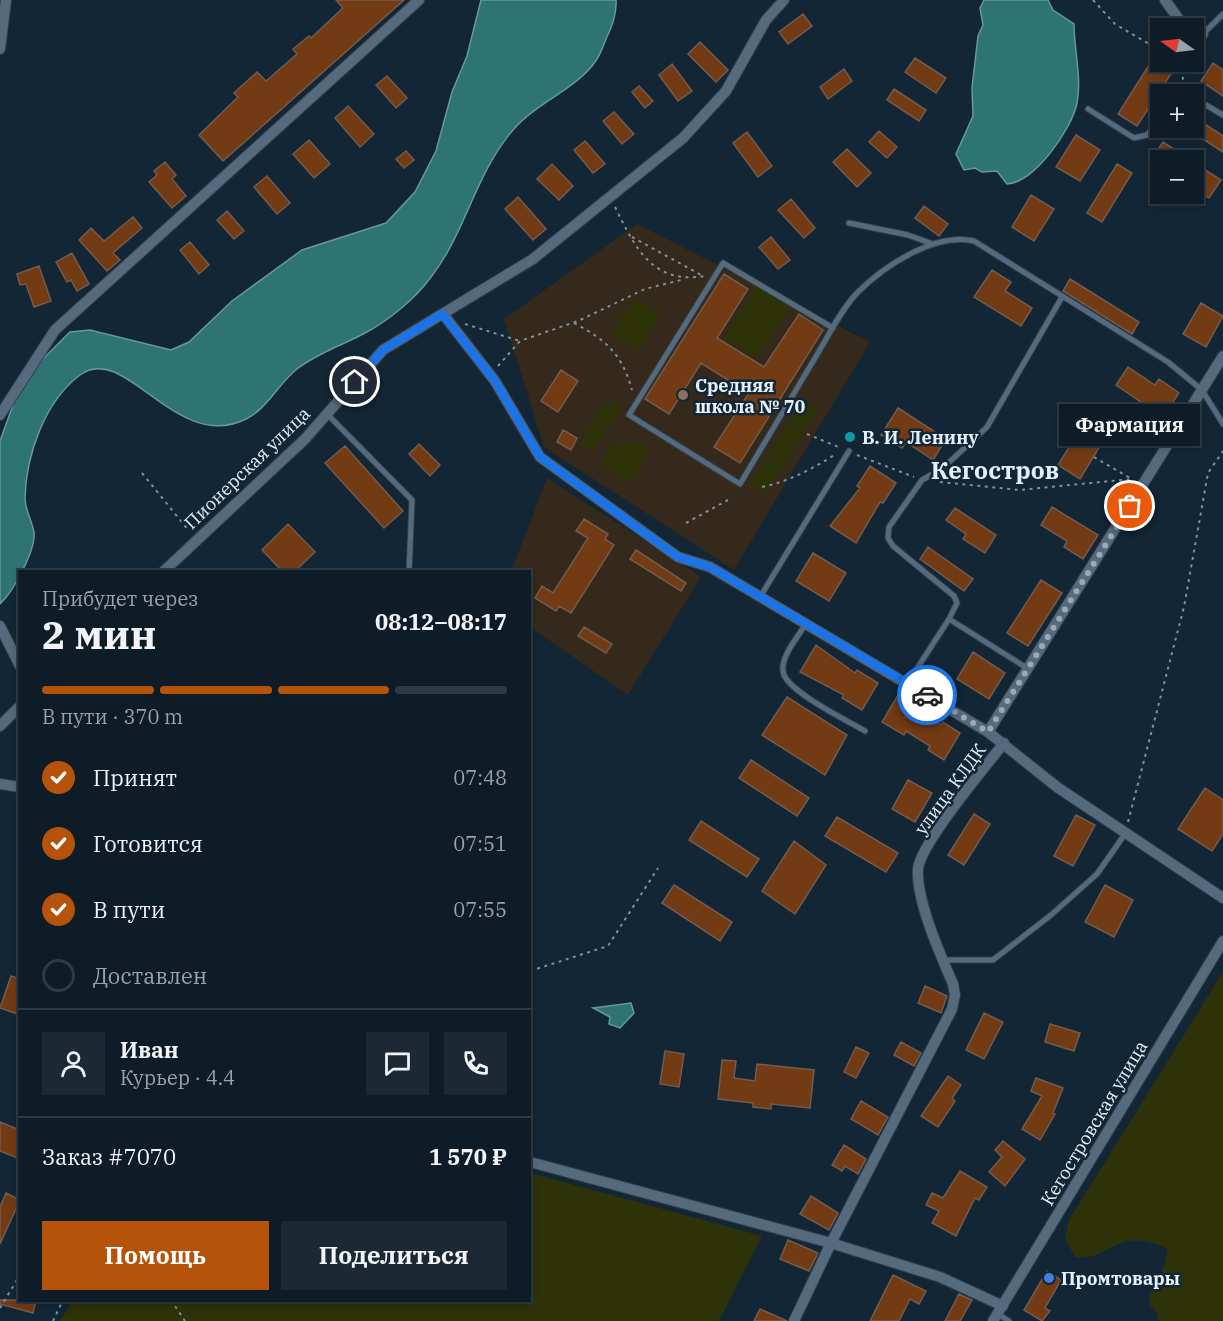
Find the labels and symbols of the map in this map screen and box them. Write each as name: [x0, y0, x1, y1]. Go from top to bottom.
north arrow: [1150, 18, 1204, 72]
pin: [329, 356, 380, 407]
place label: Средняя школа № 70: [695, 374, 806, 418]
marker: Средняя школа № 70: [676, 388, 690, 402]
street label: Пионерская улица: [179, 402, 315, 534]
callout: Фармация: [1060, 404, 1200, 446]
place label: В. И. Ленину: [862, 426, 979, 449]
marker: В. И. Ленину: [843, 430, 857, 444]
district label: Кегостров: [931, 454, 1059, 486]
pin: [1104, 480, 1155, 531]
courier: [897, 665, 957, 725]
street label: улица КЛДК: [909, 738, 991, 839]
street label: Кегостровская улица: [1036, 1036, 1152, 1210]
place label: Промтовары: [1061, 1267, 1180, 1290]
marker: Промтовары: [1042, 1271, 1056, 1285]

